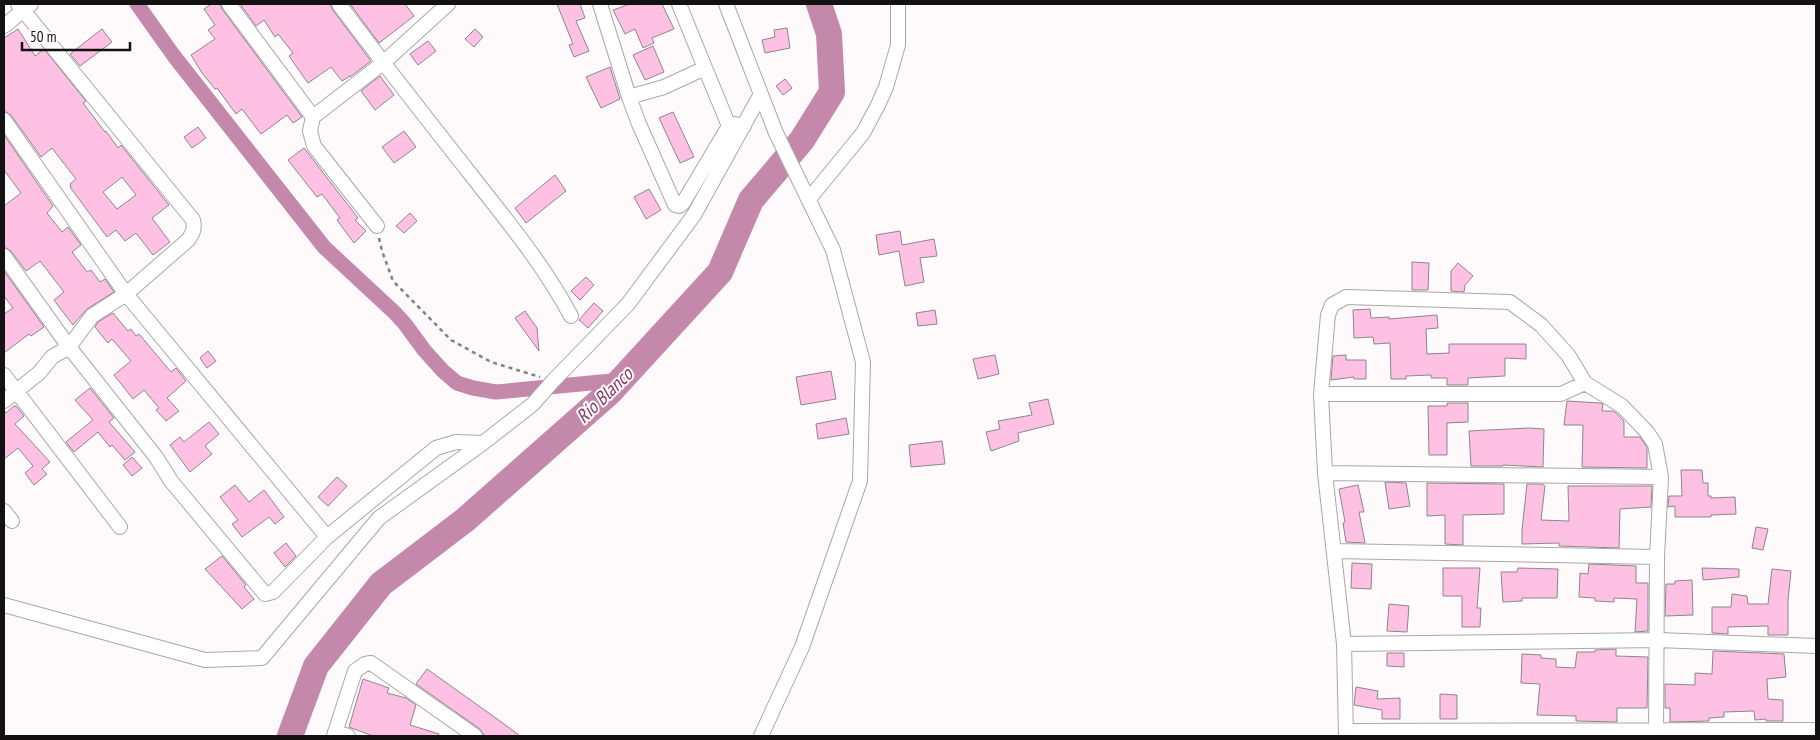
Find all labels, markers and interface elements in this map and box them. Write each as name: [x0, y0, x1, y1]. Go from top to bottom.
scale bar: [22, 20, 130, 52]
text: 50 m: [30, 27, 56, 46]
water label: Río Blanco: [571, 361, 639, 428]

